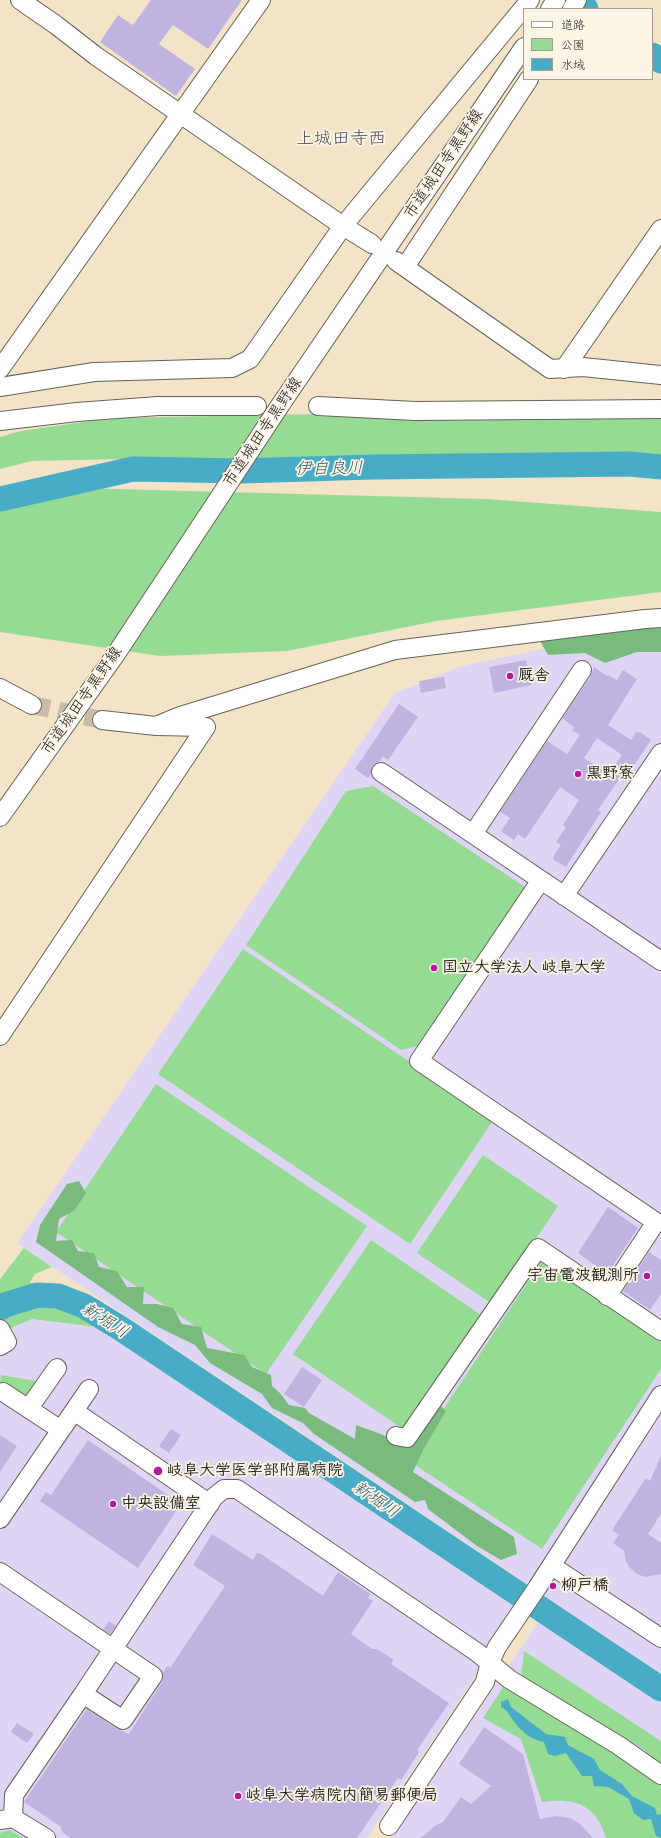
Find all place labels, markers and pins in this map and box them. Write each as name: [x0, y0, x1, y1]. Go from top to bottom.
place label: 厩舎: [518, 666, 550, 686]
marker: 厩舎: [505, 671, 515, 681]
place label: 黒野寮: [586, 764, 634, 784]
marker: 黒野寮: [573, 769, 583, 779]
place label: 国立大学法人 岐阜大学: [442, 958, 606, 978]
marker: 国立大学法人 岐阜大学: [429, 963, 439, 973]
place label: 宇宙電波観測所: [527, 1266, 639, 1286]
marker: 宇宙電波観測所: [642, 1271, 652, 1281]
place label: 岐阜大学医学部附属病院: [167, 1461, 343, 1481]
marker: 岐阜大学医学部附属病院: [152, 1465, 164, 1477]
place label: 中央設備室: [121, 1494, 201, 1514]
marker: 中央設備室: [108, 1499, 118, 1509]
place label: 柳戸橋: [561, 1576, 609, 1596]
marker: 柳戸橋: [548, 1581, 558, 1591]
place label: 岐阜大学病院内簡易郵便局: [246, 1786, 438, 1806]
marker: 岐阜大学病院内簡易郵便局: [233, 1791, 243, 1801]

